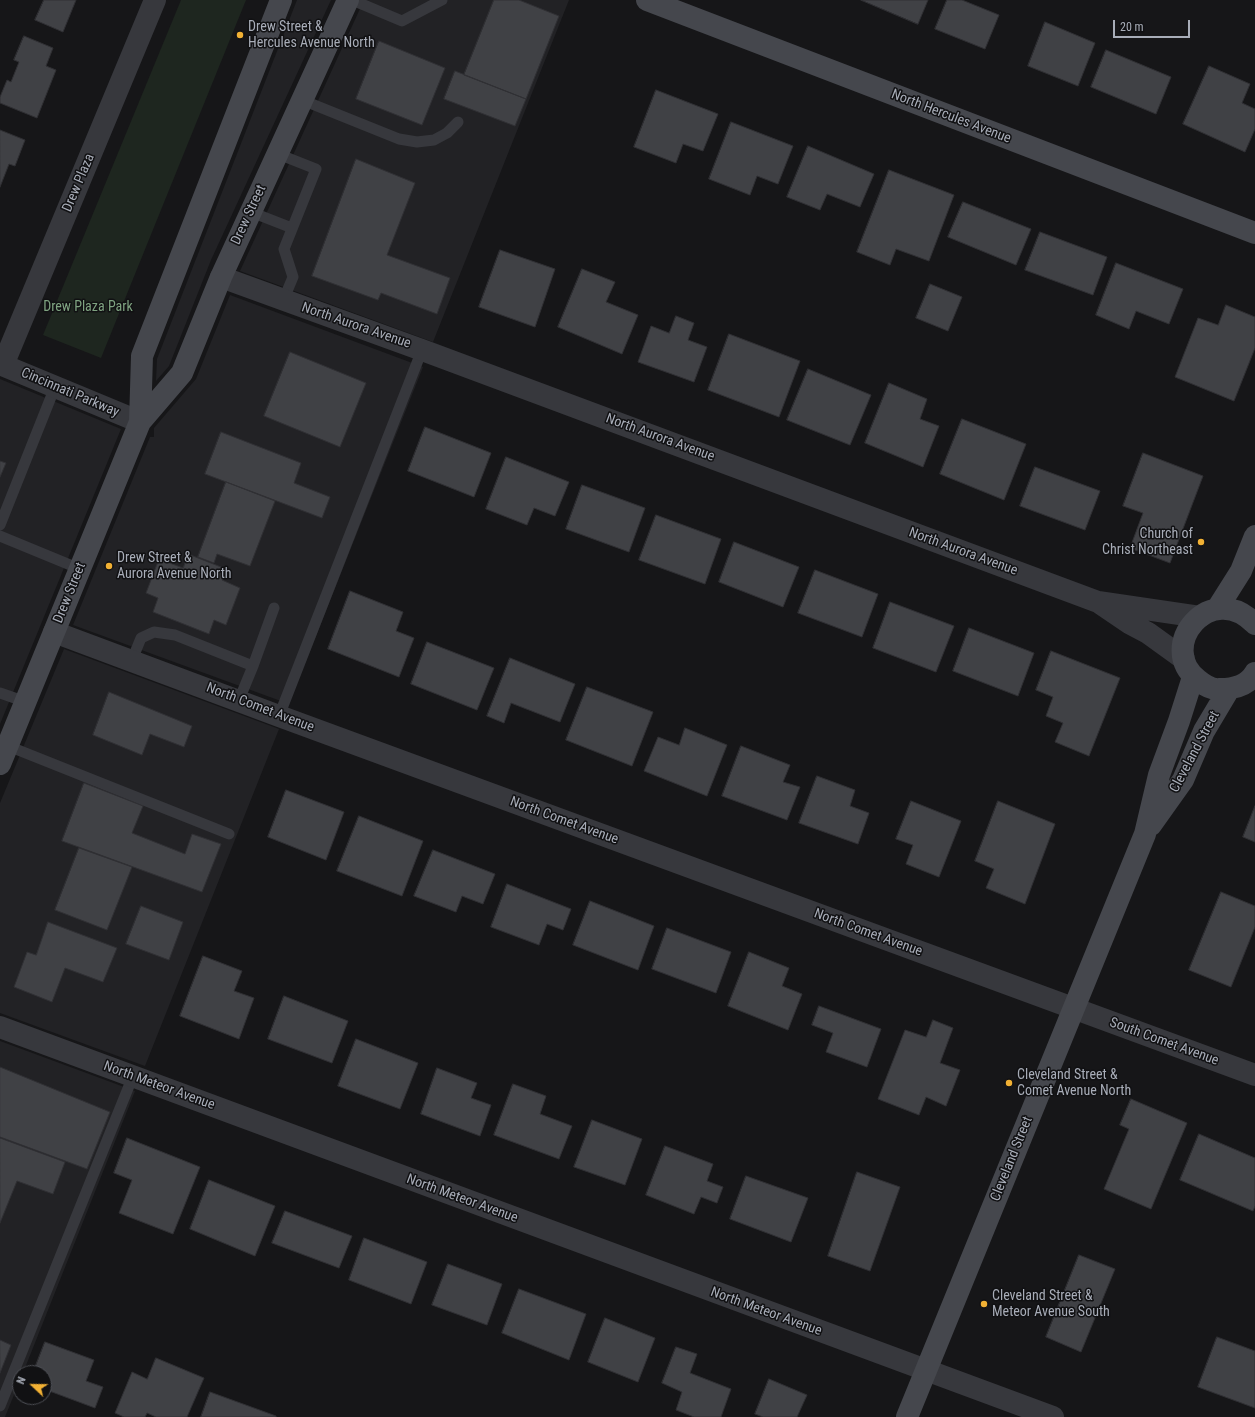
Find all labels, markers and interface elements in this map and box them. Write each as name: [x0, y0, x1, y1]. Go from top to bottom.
scale bar: [1115, 12, 1192, 38]
place label: Drew Street & Hercules Avenue North: [248, 19, 375, 52]
text: 20 m: [1120, 20, 1144, 34]
marker: Drew Street & Hercules Avenue North: [235, 30, 245, 40]
street label: North Hercules Avenue: [889, 86, 1013, 148]
street label: Drew Plaza: [59, 151, 99, 215]
street label: Drew Street: [228, 183, 270, 247]
park label: Drew Plaza Park: [43, 299, 133, 315]
street label: North Aurora Avenue: [299, 299, 413, 353]
street label: Cincinnati Parkway: [18, 365, 122, 421]
street label: North Aurora Avenue: [603, 411, 717, 465]
street label: North Aurora Avenue: [906, 525, 1020, 579]
place label: Church of Christ Northeast: [1102, 526, 1193, 558]
marker: Church of Christ Northeast: [1196, 537, 1206, 547]
place label: Drew Street & Aurora Avenue North: [117, 550, 232, 582]
street label: Drew Street: [50, 560, 90, 626]
marker: Drew Street & Aurora Avenue North: [104, 561, 114, 571]
street label: North Comet Avenue: [204, 680, 316, 736]
street label: Cleveland Street: [1167, 708, 1223, 796]
street label: North Comet Avenue: [507, 794, 621, 848]
street label: North Comet Avenue: [811, 906, 925, 960]
street label: South Comet Avenue: [1107, 1014, 1221, 1070]
street label: North Meteor Avenue: [101, 1058, 217, 1114]
place label: Cleveland Street & Comet Avenue North: [1017, 1067, 1131, 1100]
marker: Cleveland Street & Comet Avenue North: [1004, 1078, 1014, 1088]
street label: Cleveland Street: [987, 1114, 1037, 1204]
street label: North Meteor Avenue: [404, 1171, 520, 1227]
street label: North Meteor Avenue: [708, 1284, 824, 1340]
place label: Cleveland Street & Meteor Avenue South: [992, 1288, 1110, 1320]
marker: Cleveland Street & Meteor Avenue South: [979, 1299, 989, 1309]
north arrow: [12, 1365, 52, 1405]
text: N: [14, 1375, 29, 1386]

